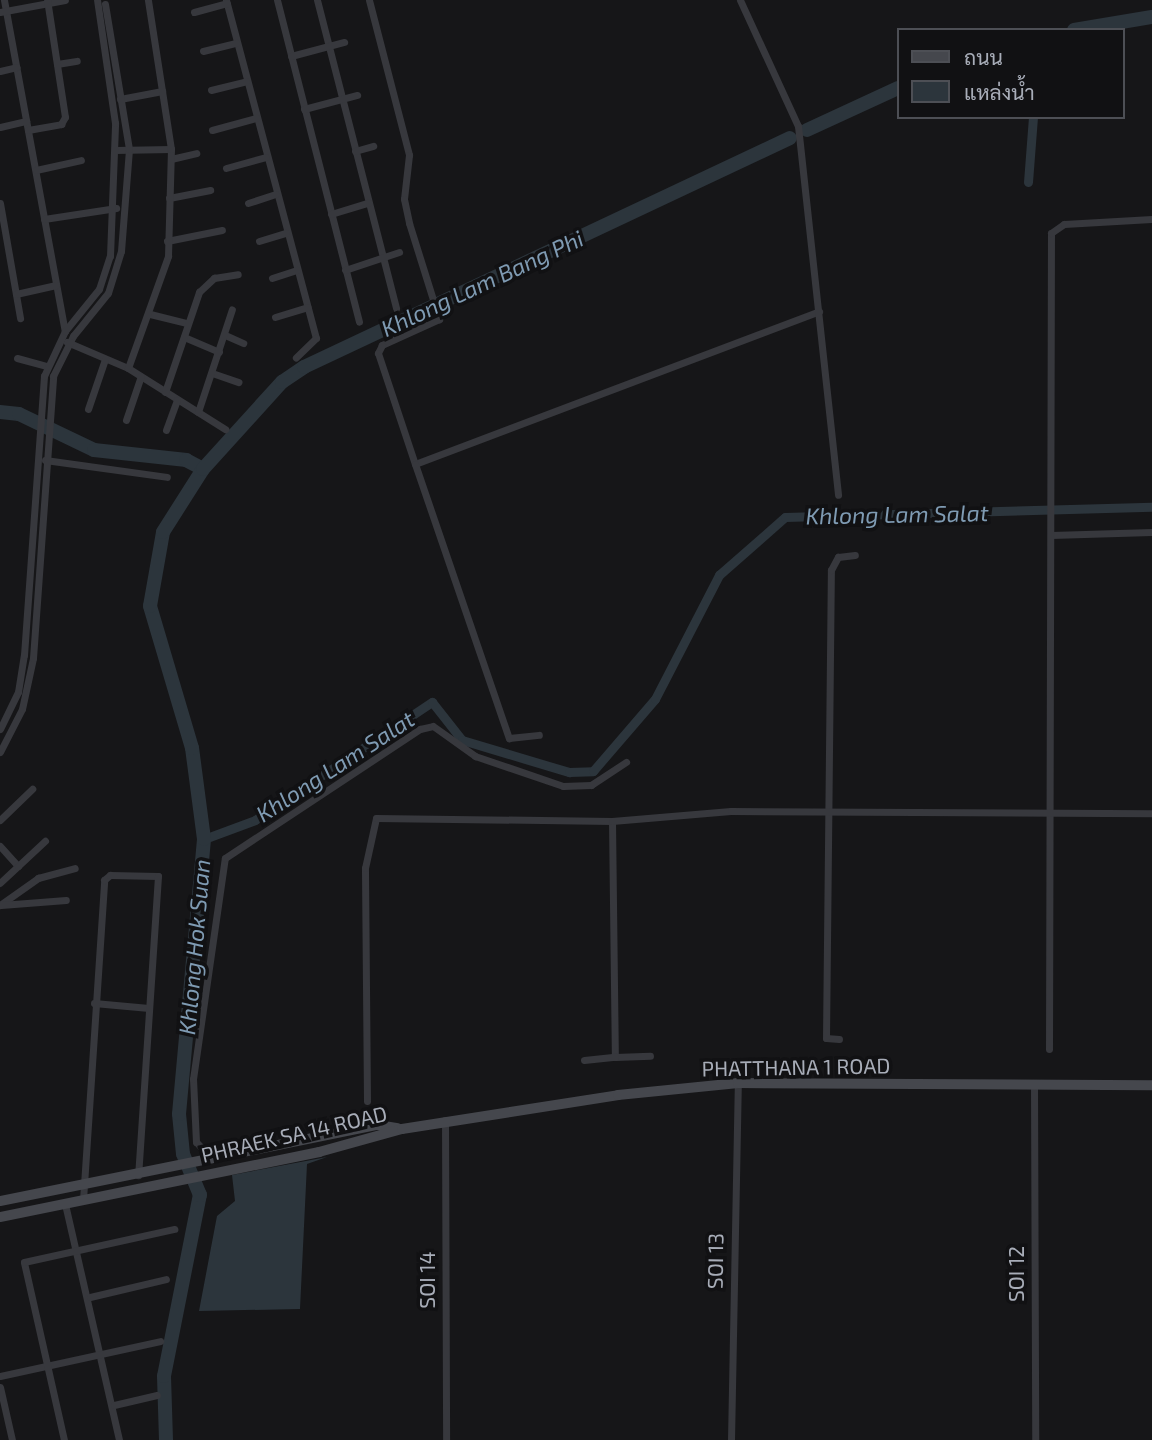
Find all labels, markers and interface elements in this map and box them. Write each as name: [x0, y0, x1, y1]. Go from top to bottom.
legend: [897, 28, 1124, 119]
text: ถนน: [964, 44, 1003, 69]
text: แหล่งน้ำ: [964, 79, 1035, 104]
water label: Khlong Lam Bang Phi: [377, 224, 587, 342]
water label: Khlong Lam Salat: [805, 499, 989, 529]
water label: Khlong Lam Salat: [251, 705, 419, 827]
water label: Khlong Hok Suan: [173, 858, 215, 1036]
street label: PHATTHANA 1 ROAD: [701, 1053, 891, 1081]
street label: PHRAEK SA 14 ROAD: [198, 1100, 390, 1168]
street label: SOI 13: [702, 1233, 728, 1289]
street label: SOI 12: [1003, 1246, 1029, 1302]
street label: SOI 14: [414, 1251, 440, 1309]

